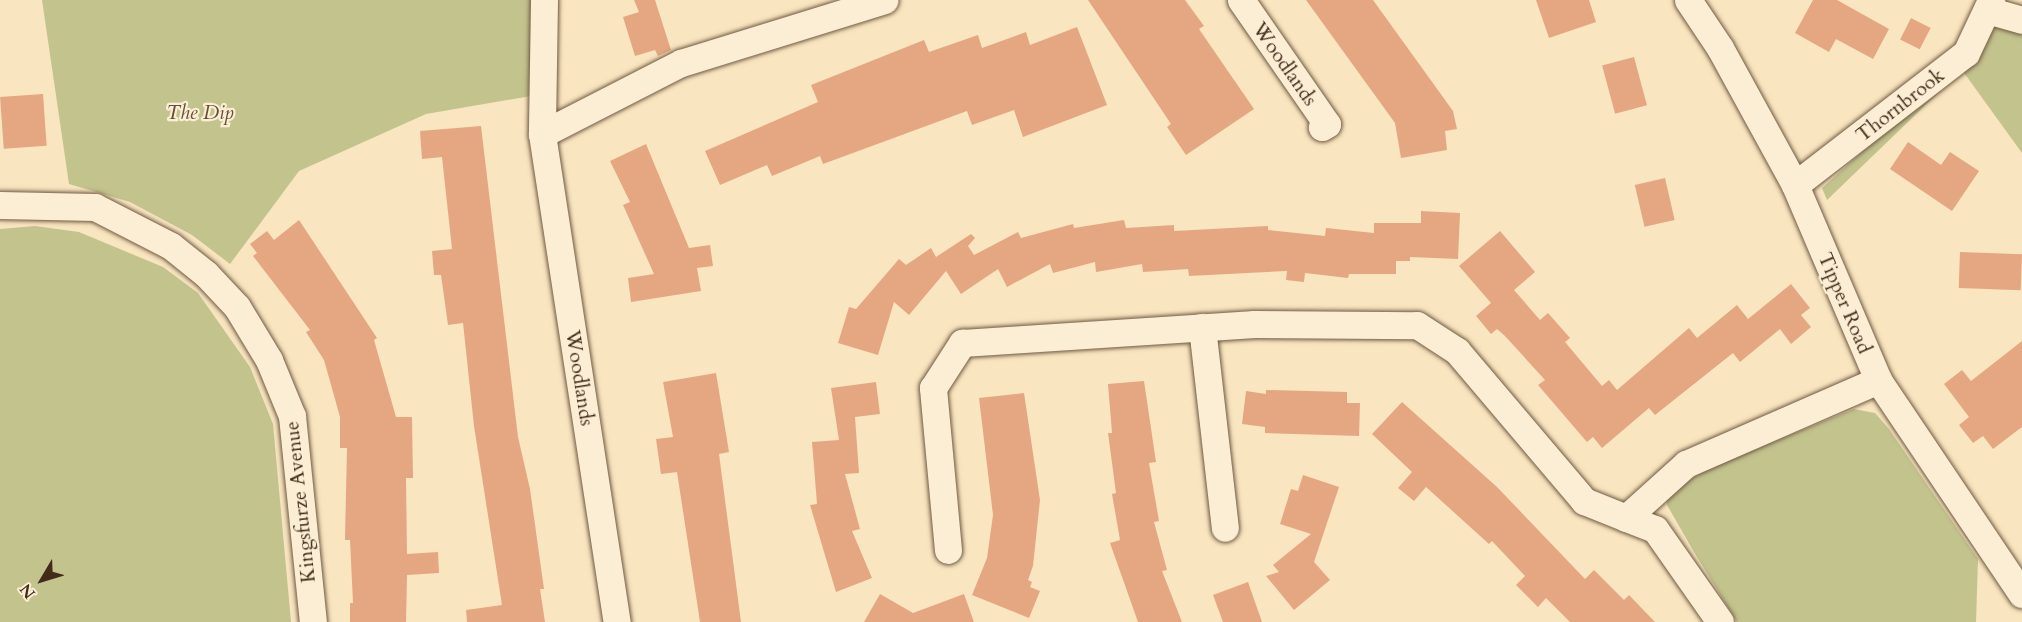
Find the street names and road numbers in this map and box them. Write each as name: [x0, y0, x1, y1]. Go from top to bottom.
street label: Woodlands: [1247, 17, 1323, 111]
street label: Thornbrook: [1851, 63, 1949, 147]
street label: Tipper Road: [1813, 249, 1877, 357]
street label: Woodlands: [561, 328, 599, 428]
street label: Kingsfurze Avenue: [280, 420, 320, 584]

